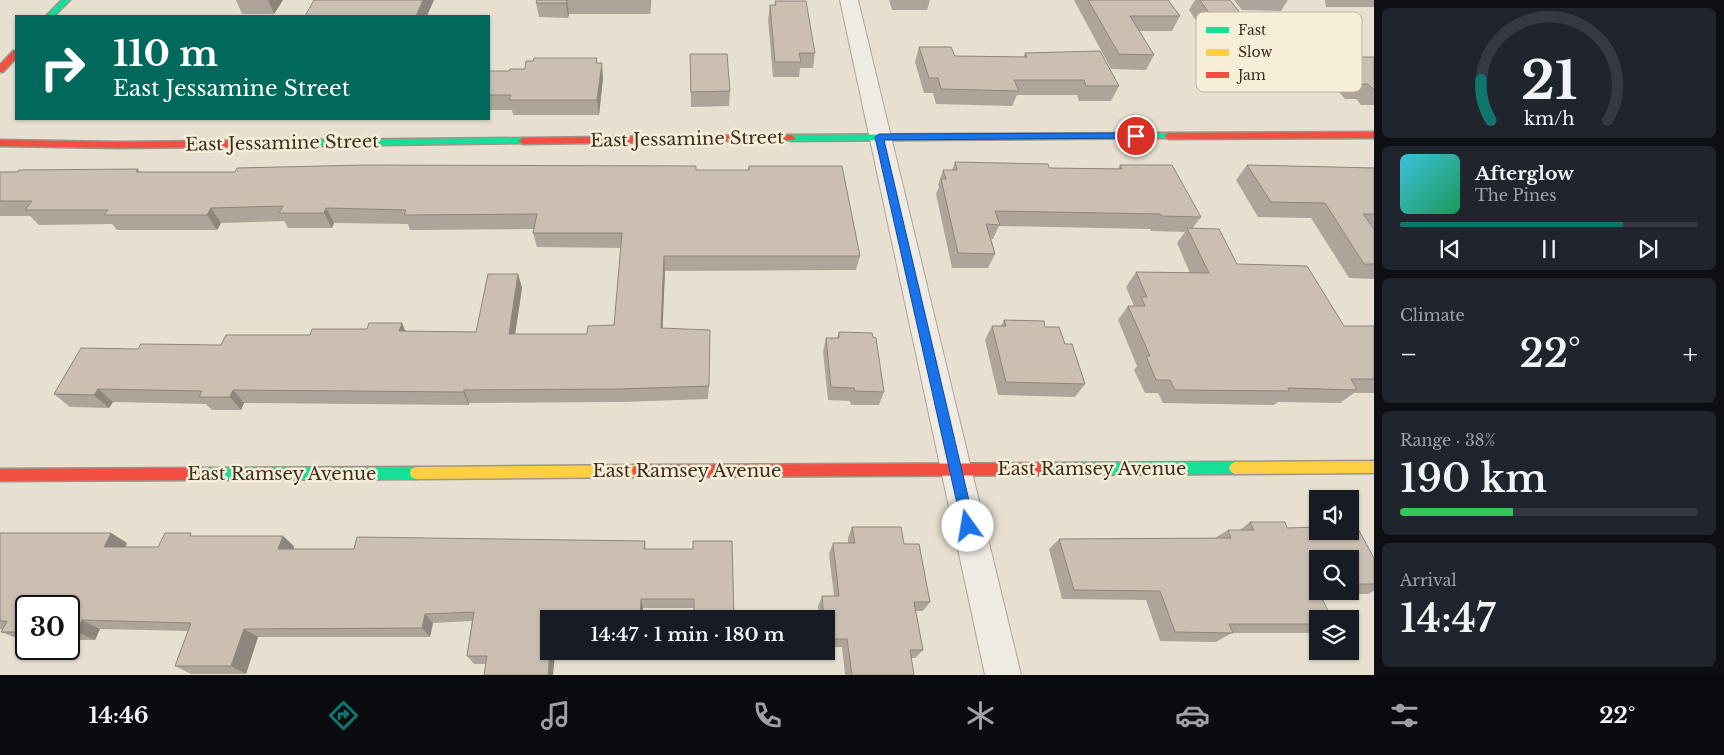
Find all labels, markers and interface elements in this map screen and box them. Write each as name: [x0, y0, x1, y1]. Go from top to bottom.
legend: [1196, 12, 1362, 92]
text: Fast: [1238, 21, 1267, 39]
text: 110 m: [113, 32, 218, 75]
icon: right: [30, 35, 95, 100]
text: Slow: [1238, 43, 1272, 61]
text: 21: [1521, 49, 1577, 113]
text: Jam: [1236, 66, 1266, 84]
text: East Jessamine Street: [113, 75, 350, 102]
text: km/h: [1524, 108, 1574, 130]
pin: [1115, 115, 1157, 157]
icon: arrive: [1122, 122, 1150, 150]
street label: East Jessamine Street: [590, 126, 784, 152]
street label: East Jessamine Street: [185, 130, 379, 156]
text: Afterglow: [1475, 162, 1574, 185]
text: The Pines: [1475, 185, 1557, 205]
icon: previous: [1436, 235, 1464, 263]
icon: pause: [1535, 235, 1563, 263]
icon: next: [1634, 235, 1662, 263]
text: Climate: [1400, 305, 1465, 325]
text: 22°: [1519, 330, 1581, 377]
text: −: [1400, 337, 1418, 372]
text: +: [1683, 337, 1698, 372]
text: Range · 38%: [1400, 430, 1495, 450]
text: 190 km: [1400, 455, 1547, 502]
street label: East Ramsey Avenue: [998, 458, 1186, 480]
street label: East Ramsey Avenue: [593, 460, 781, 482]
street label: East Ramsey Avenue: [188, 463, 376, 485]
map controls: [1309, 490, 1359, 660]
button: sound: [1309, 490, 1359, 540]
position arrow: [941, 499, 993, 551]
button: search: [1309, 550, 1359, 600]
text: Arrival: [1400, 570, 1457, 590]
speed limit sign: 30: [15, 595, 80, 660]
text: 14:47: [1400, 595, 1496, 642]
button: layers: [1309, 610, 1359, 660]
text: 14:47 · 1 min · 180 m: [590, 623, 785, 646]
icon: directions: [326, 698, 361, 733]
icon: music: [538, 698, 573, 733]
icon: phone: [750, 698, 785, 733]
icon: climate: [963, 698, 998, 733]
icon: car: [1175, 698, 1210, 733]
icon: filters: [1387, 698, 1422, 733]
text: 14:46: [89, 702, 149, 729]
text: 22°: [1599, 702, 1635, 729]

